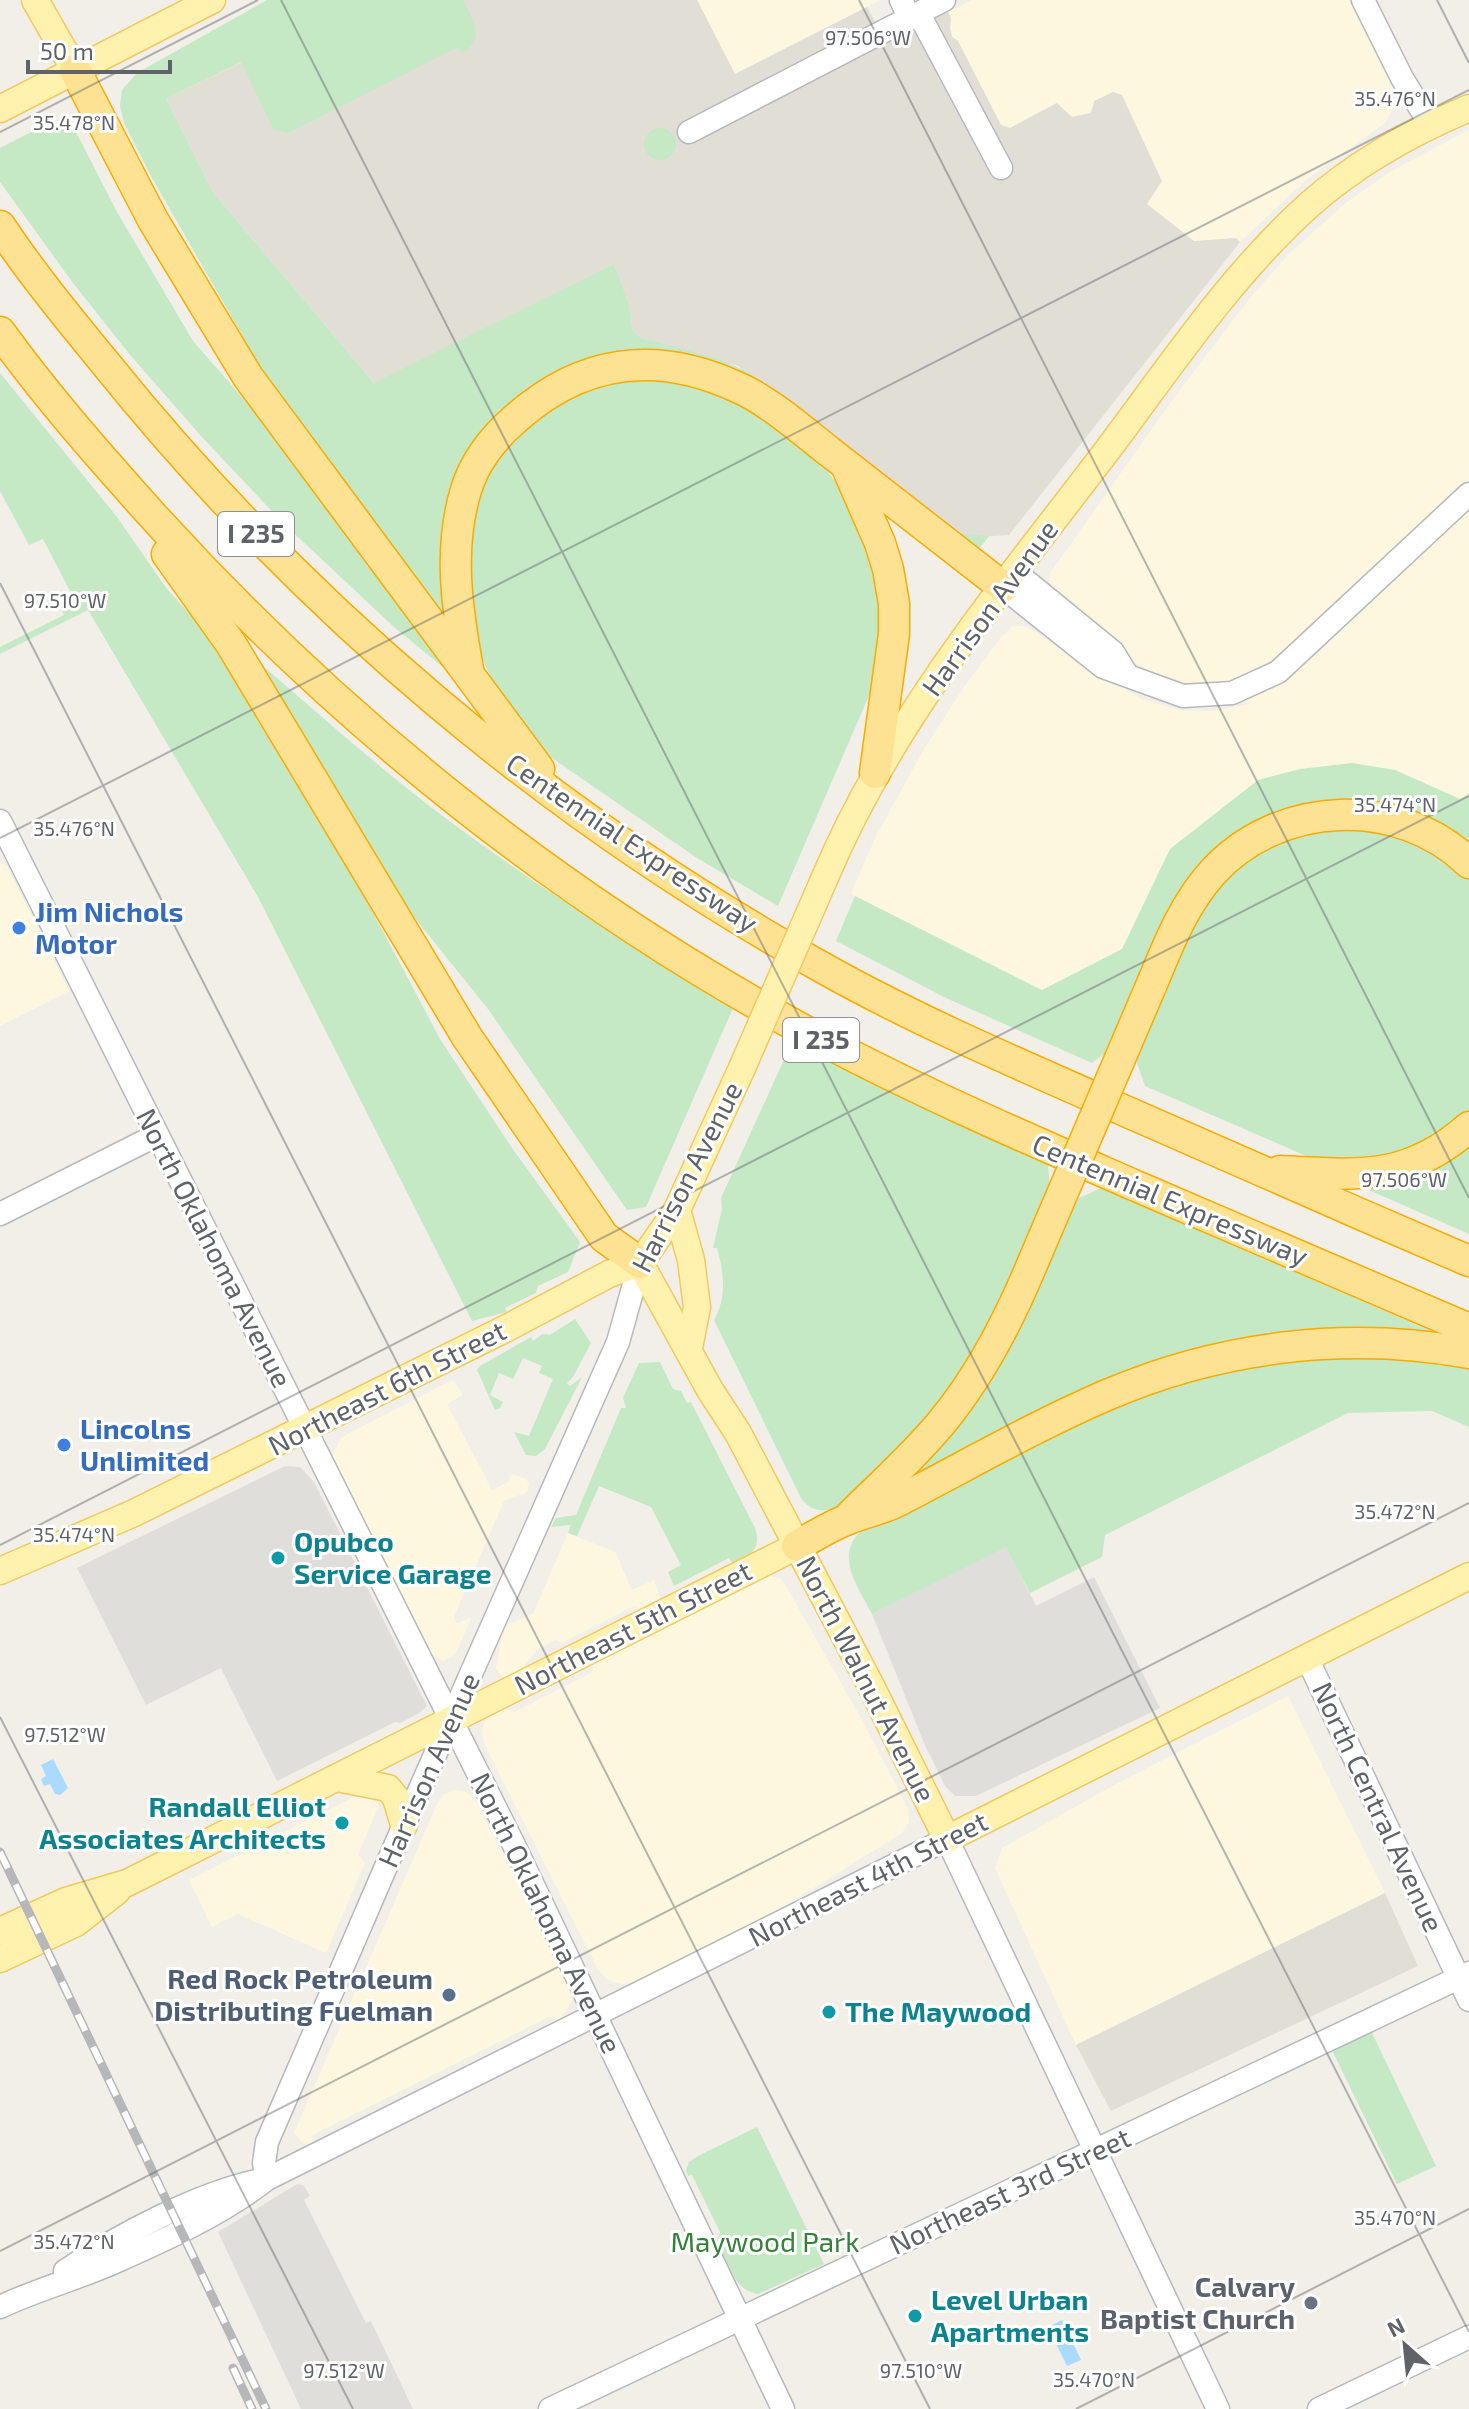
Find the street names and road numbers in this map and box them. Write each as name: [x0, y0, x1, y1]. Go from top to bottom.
road number: I 235: [218, 512, 294, 556]
street label: Harrison Avenue: [914, 513, 1064, 702]
street label: Centennial Expressway: [500, 745, 765, 939]
road number: I 235: [783, 1018, 859, 1062]
street label: Harrison Avenue: [623, 1076, 749, 1277]
street label: North Oklahoma Avenue: [130, 1103, 300, 1393]
street label: Centennial Expressway: [1028, 1126, 1313, 1273]
street label: Northeast 6th Street: [262, 1312, 511, 1462]
street label: North Walnut Avenue: [790, 1550, 944, 1807]
street label: Northeast 5th Street: [508, 1553, 757, 1702]
street label: Harrison Avenue: [370, 1667, 486, 1872]
street label: North Central Avenue: [1306, 1676, 1452, 1937]
street label: North Oklahoma Avenue: [464, 1767, 630, 2059]
street label: Northeast 4th Street: [742, 1803, 993, 1953]
street label: Northeast 3rd Street: [884, 2119, 1135, 2261]

